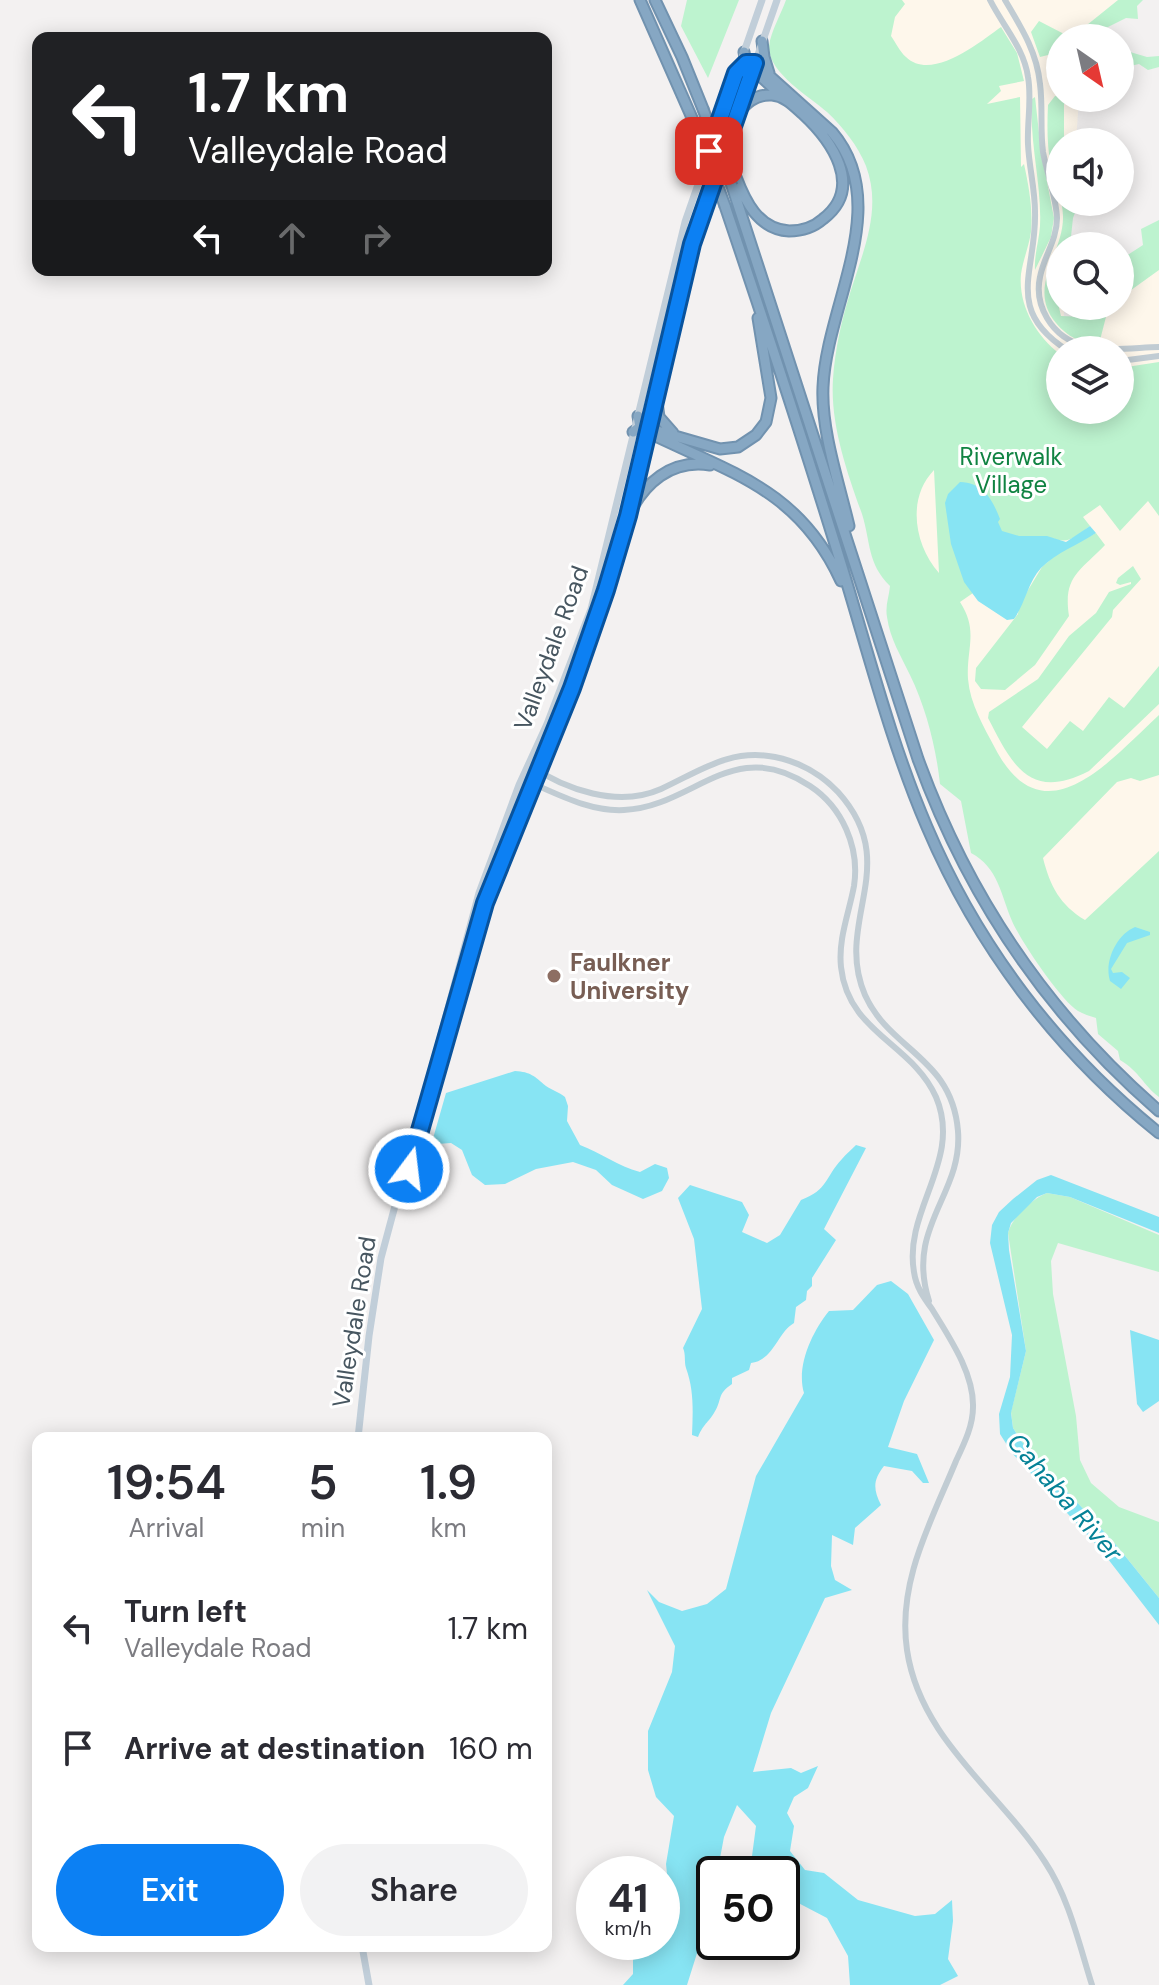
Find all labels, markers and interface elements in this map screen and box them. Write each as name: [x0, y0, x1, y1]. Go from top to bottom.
north arrow: [1046, 24, 1134, 112]
map controls: [1046, 24, 1134, 424]
text: 1.7 km: [188, 56, 349, 129]
icon: left: [56, 64, 160, 168]
pin: [675, 117, 743, 185]
text: Valleydale Road: [188, 127, 448, 174]
button: sound: [1046, 128, 1134, 216]
icon: arrive: [687, 129, 731, 173]
icon: left: [186, 216, 230, 260]
icon: ahead: [270, 216, 314, 260]
icon: right: [354, 216, 398, 260]
button: search: [1046, 232, 1134, 320]
button: layers: [1046, 336, 1134, 424]
park label: Riverwalk Village: [960, 441, 1062, 500]
street label: Valleydale Road: [507, 561, 595, 735]
place label: Faulkner University: [570, 947, 690, 1006]
marker: Faulkner University: [545, 967, 563, 985]
position arrow: [367, 1127, 451, 1211]
street label: Valleydale Road: [325, 1234, 383, 1410]
water label: Cahaba River: [1000, 1425, 1131, 1570]
text: 19:54: [107, 1451, 226, 1514]
text: 5: [308, 1451, 338, 1514]
text: 1.9: [420, 1451, 477, 1514]
text: Arrival: [129, 1511, 204, 1545]
text: min: [301, 1511, 345, 1545]
text: km: [430, 1511, 467, 1545]
text: Turn left: [124, 1592, 247, 1631]
icon: left: [56, 1606, 100, 1650]
text: 1.7 km: [448, 1609, 528, 1648]
text: Valleydale Road: [124, 1631, 312, 1665]
icon: arrive: [56, 1726, 100, 1770]
text: Arrive at destination: [124, 1729, 425, 1768]
text: 160 m: [449, 1729, 533, 1768]
button: Exit: [56, 1844, 284, 1936]
button: Share: [300, 1844, 528, 1936]
speed limit sign: 50: [696, 1856, 800, 1960]
text: 41: [608, 1872, 648, 1924]
text: km/h: [604, 1915, 652, 1941]

